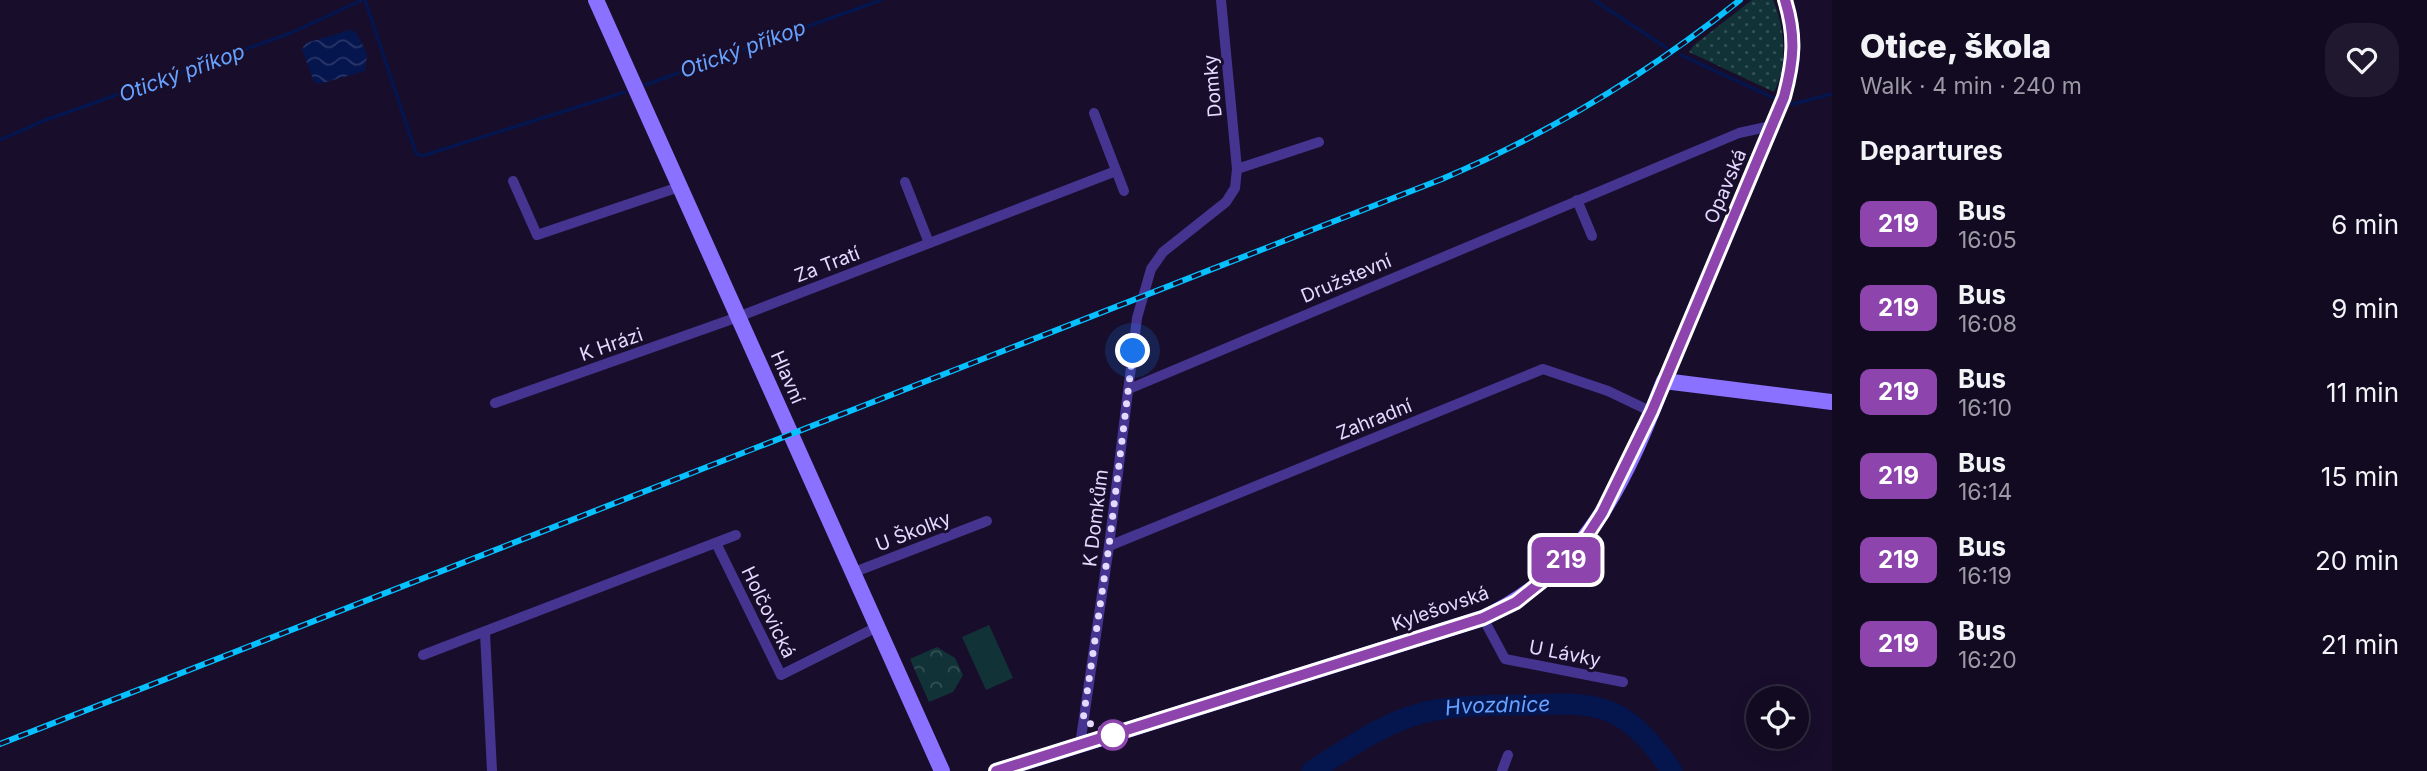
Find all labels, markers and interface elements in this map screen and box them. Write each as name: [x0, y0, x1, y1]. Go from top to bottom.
water label: Otický příkop: [677, 14, 809, 83]
button: heart: [2325, 23, 2399, 97]
text: Otice, škola: [1860, 26, 2051, 66]
water label: Otický příkop: [116, 38, 248, 107]
street label: Domky: [1198, 53, 1227, 118]
text: Walk · 4 min · 240 m: [1860, 72, 2082, 100]
text: Departures: [1860, 135, 2003, 166]
street label: Opavská: [1700, 146, 1751, 227]
text: Bus: [1958, 195, 2006, 226]
text: 219: [1878, 209, 1919, 238]
text: 6 min: [2331, 209, 2399, 240]
text: 16:05: [1958, 226, 2017, 254]
street label: Za Tratí: [791, 241, 863, 287]
street label: Družstevní: [1298, 249, 1395, 308]
text: Bus: [1958, 279, 2006, 310]
text: 219: [1878, 293, 1919, 322]
text: 9 min: [2331, 293, 2399, 324]
text: 16:08: [1958, 310, 2017, 338]
street label: K Hrázi: [577, 323, 646, 366]
your location: [1115, 333, 1150, 368]
street label: Hlavní: [766, 347, 810, 408]
text: Bus: [1958, 363, 2006, 394]
text: 219: [1878, 377, 1919, 406]
text: 11 min: [2326, 377, 2399, 408]
street label: Zahradní: [1333, 394, 1416, 445]
text: 16:10: [1958, 394, 2012, 422]
text: Bus: [1958, 447, 2006, 478]
text: 219: [1878, 461, 1919, 490]
text: 15 min: [2321, 461, 2399, 492]
street label: K Domkům: [1078, 468, 1113, 568]
text: 16:14: [1958, 478, 2012, 506]
street label: U Školky: [872, 507, 954, 556]
text: Bus: [1958, 531, 2006, 562]
line badge: 219: [1526, 537, 1606, 583]
text: 219: [1545, 545, 1587, 574]
text: 219: [1878, 545, 1919, 574]
text: 20 min: [2315, 545, 2399, 576]
text: 16:19: [1958, 562, 2012, 590]
street label: Holčovická: [736, 563, 801, 662]
street label: Kylešovská: [1389, 581, 1492, 636]
text: Bus: [1958, 615, 2006, 646]
text: 219: [1878, 629, 1919, 658]
text: 21 min: [2321, 629, 2399, 660]
street label: U Lávky: [1527, 635, 1603, 672]
text: 16:20: [1958, 646, 2017, 674]
map controls: [1746, 686, 1809, 749]
button: locate: [1746, 686, 1809, 749]
water label: Hvozdnice: [1444, 691, 1551, 720]
unlabelled marker: [1098, 720, 1128, 750]

